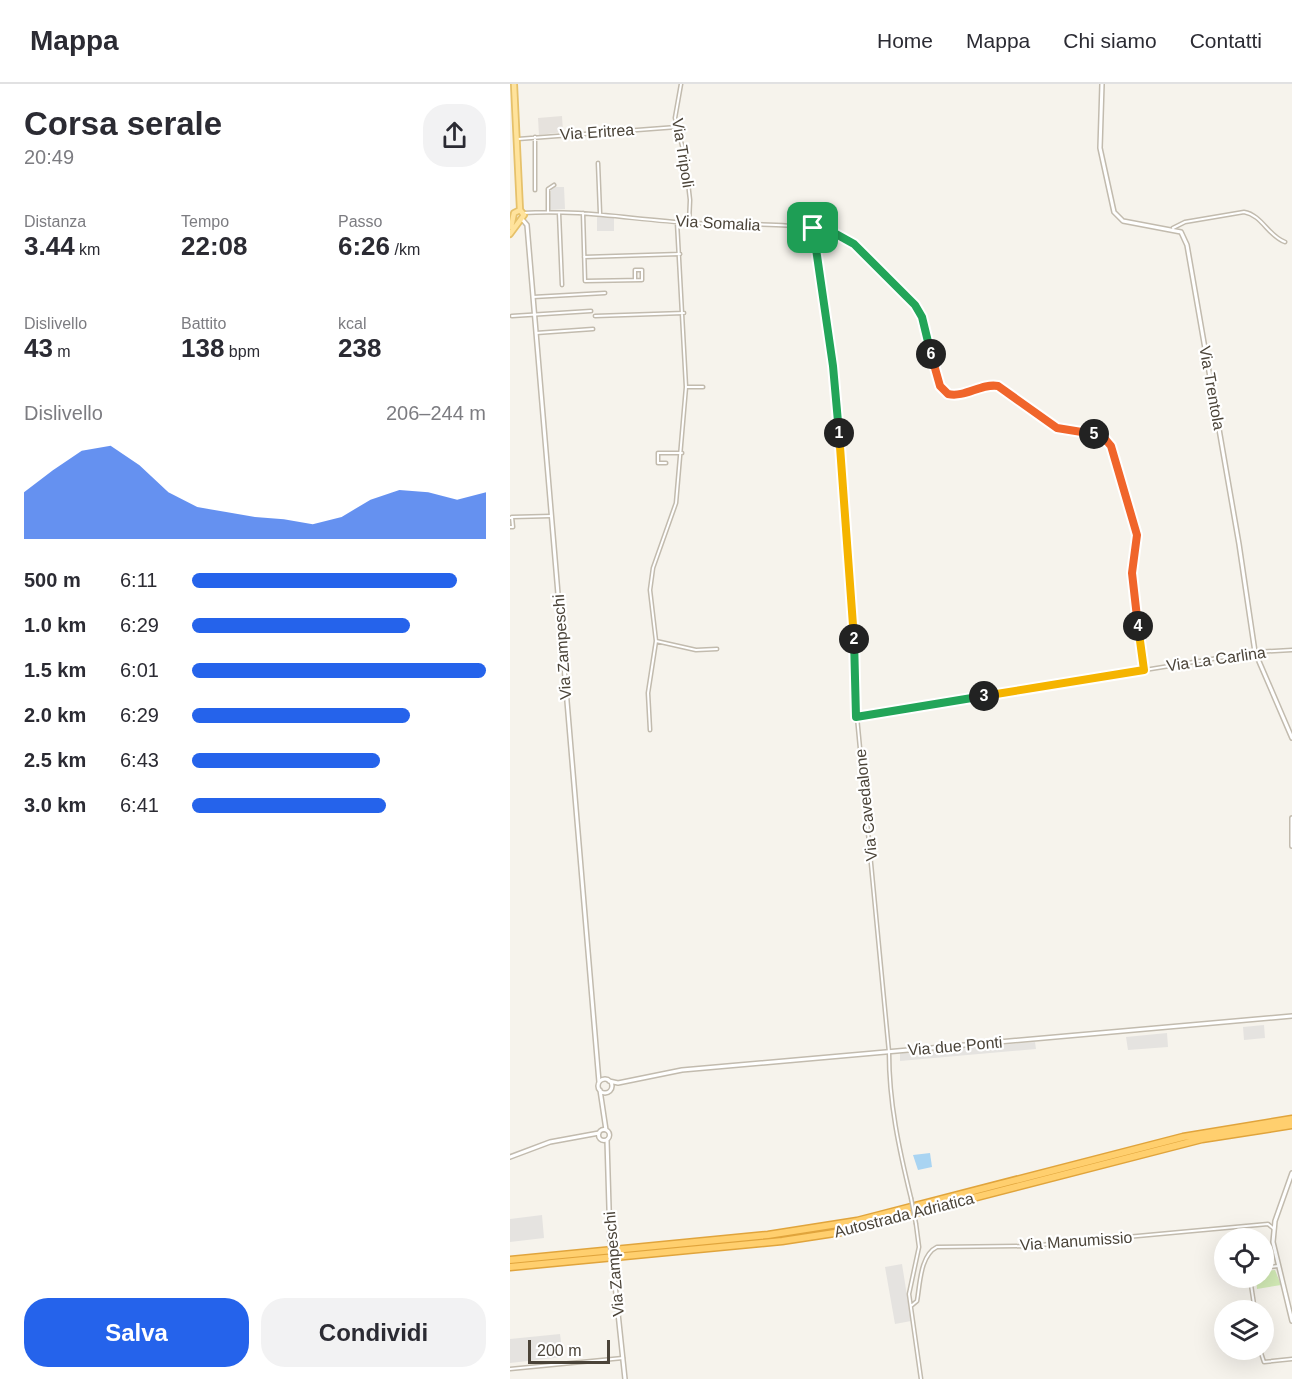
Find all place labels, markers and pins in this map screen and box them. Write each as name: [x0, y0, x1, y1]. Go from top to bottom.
pin: [787, 202, 838, 253]
pin: 6: [916, 339, 946, 369]
pin: 1: [824, 418, 854, 448]
pin: 5: [1079, 419, 1109, 449]
pin: 4: [1123, 611, 1153, 641]
pin: 2: [839, 624, 869, 654]
pin: 3: [969, 681, 999, 711]

